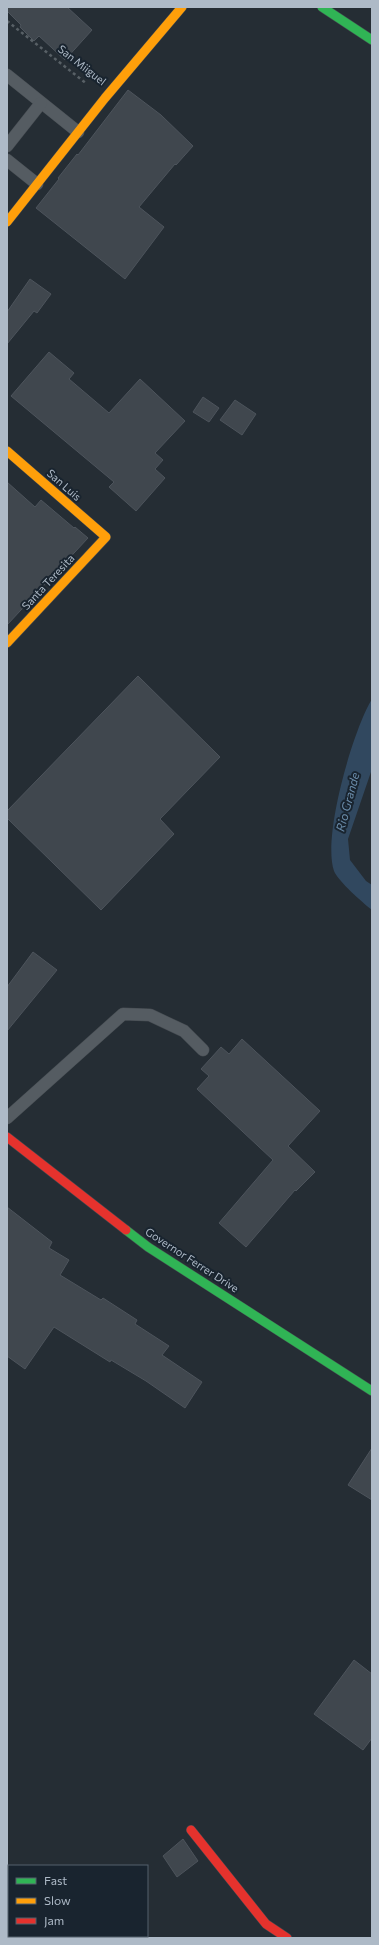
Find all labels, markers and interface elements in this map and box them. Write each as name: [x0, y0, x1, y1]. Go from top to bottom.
street label: San Miiguel: [56, 42, 109, 87]
street label: San Luis: [45, 466, 84, 503]
street label: Santa Teresita: [19, 551, 77, 612]
water label: Rio Grande: [332, 770, 362, 833]
street label: Governor Ferrer Drive: [143, 1224, 242, 1295]
legend: [8, 1865, 148, 1937]
text: Fast: [44, 1873, 67, 1887]
text: Slow: [44, 1893, 71, 1907]
text: Jam: [44, 1913, 64, 1928]

